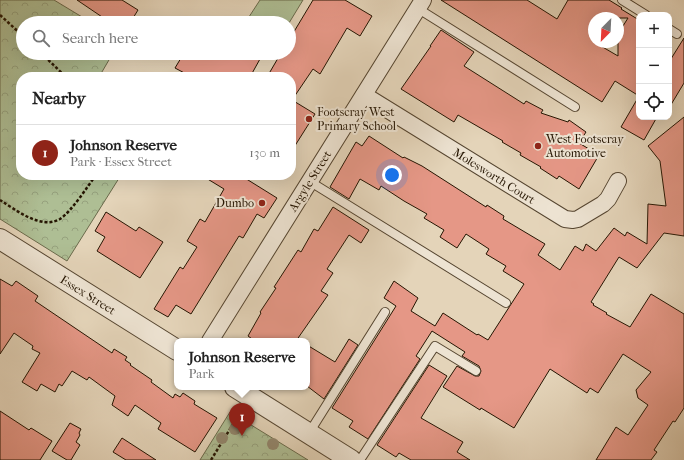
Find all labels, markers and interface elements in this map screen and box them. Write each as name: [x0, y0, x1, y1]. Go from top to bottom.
north arrow: [588, 12, 624, 48]
map controls: [636, 12, 672, 120]
button: +: [636, 12, 672, 48]
search box: [16, 16, 296, 60]
icon: search: [30, 27, 52, 49]
text: Search here: [62, 29, 138, 47]
button: −: [636, 48, 672, 84]
button: locate: [636, 84, 672, 120]
text: Nearby: [32, 88, 86, 108]
place label: Footscray West Primary School: [317, 105, 397, 133]
marker: Footscray West Primary School: [304, 114, 314, 124]
place label: West Footscray Automotive: [545, 132, 624, 160]
text: Johnson Reserve: [70, 136, 177, 154]
marker: West Footscray Automotive: [533, 141, 543, 151]
text: 1: [43, 145, 47, 160]
text: 130 m: [249, 145, 280, 160]
street label: Molesworth Court: [450, 145, 538, 207]
street label: Argyle Street: [285, 147, 335, 215]
text: Park · Essex Street: [70, 154, 172, 169]
your location: [382, 165, 402, 185]
place label: Dumbo: [216, 196, 254, 210]
marker: Dumbo: [257, 198, 267, 208]
street label: Essex Street: [58, 272, 119, 318]
popup: [174, 338, 310, 390]
text: Johnson Reserve: [189, 348, 296, 366]
text: Park: [189, 366, 214, 381]
pin: 1: [229, 403, 255, 436]

